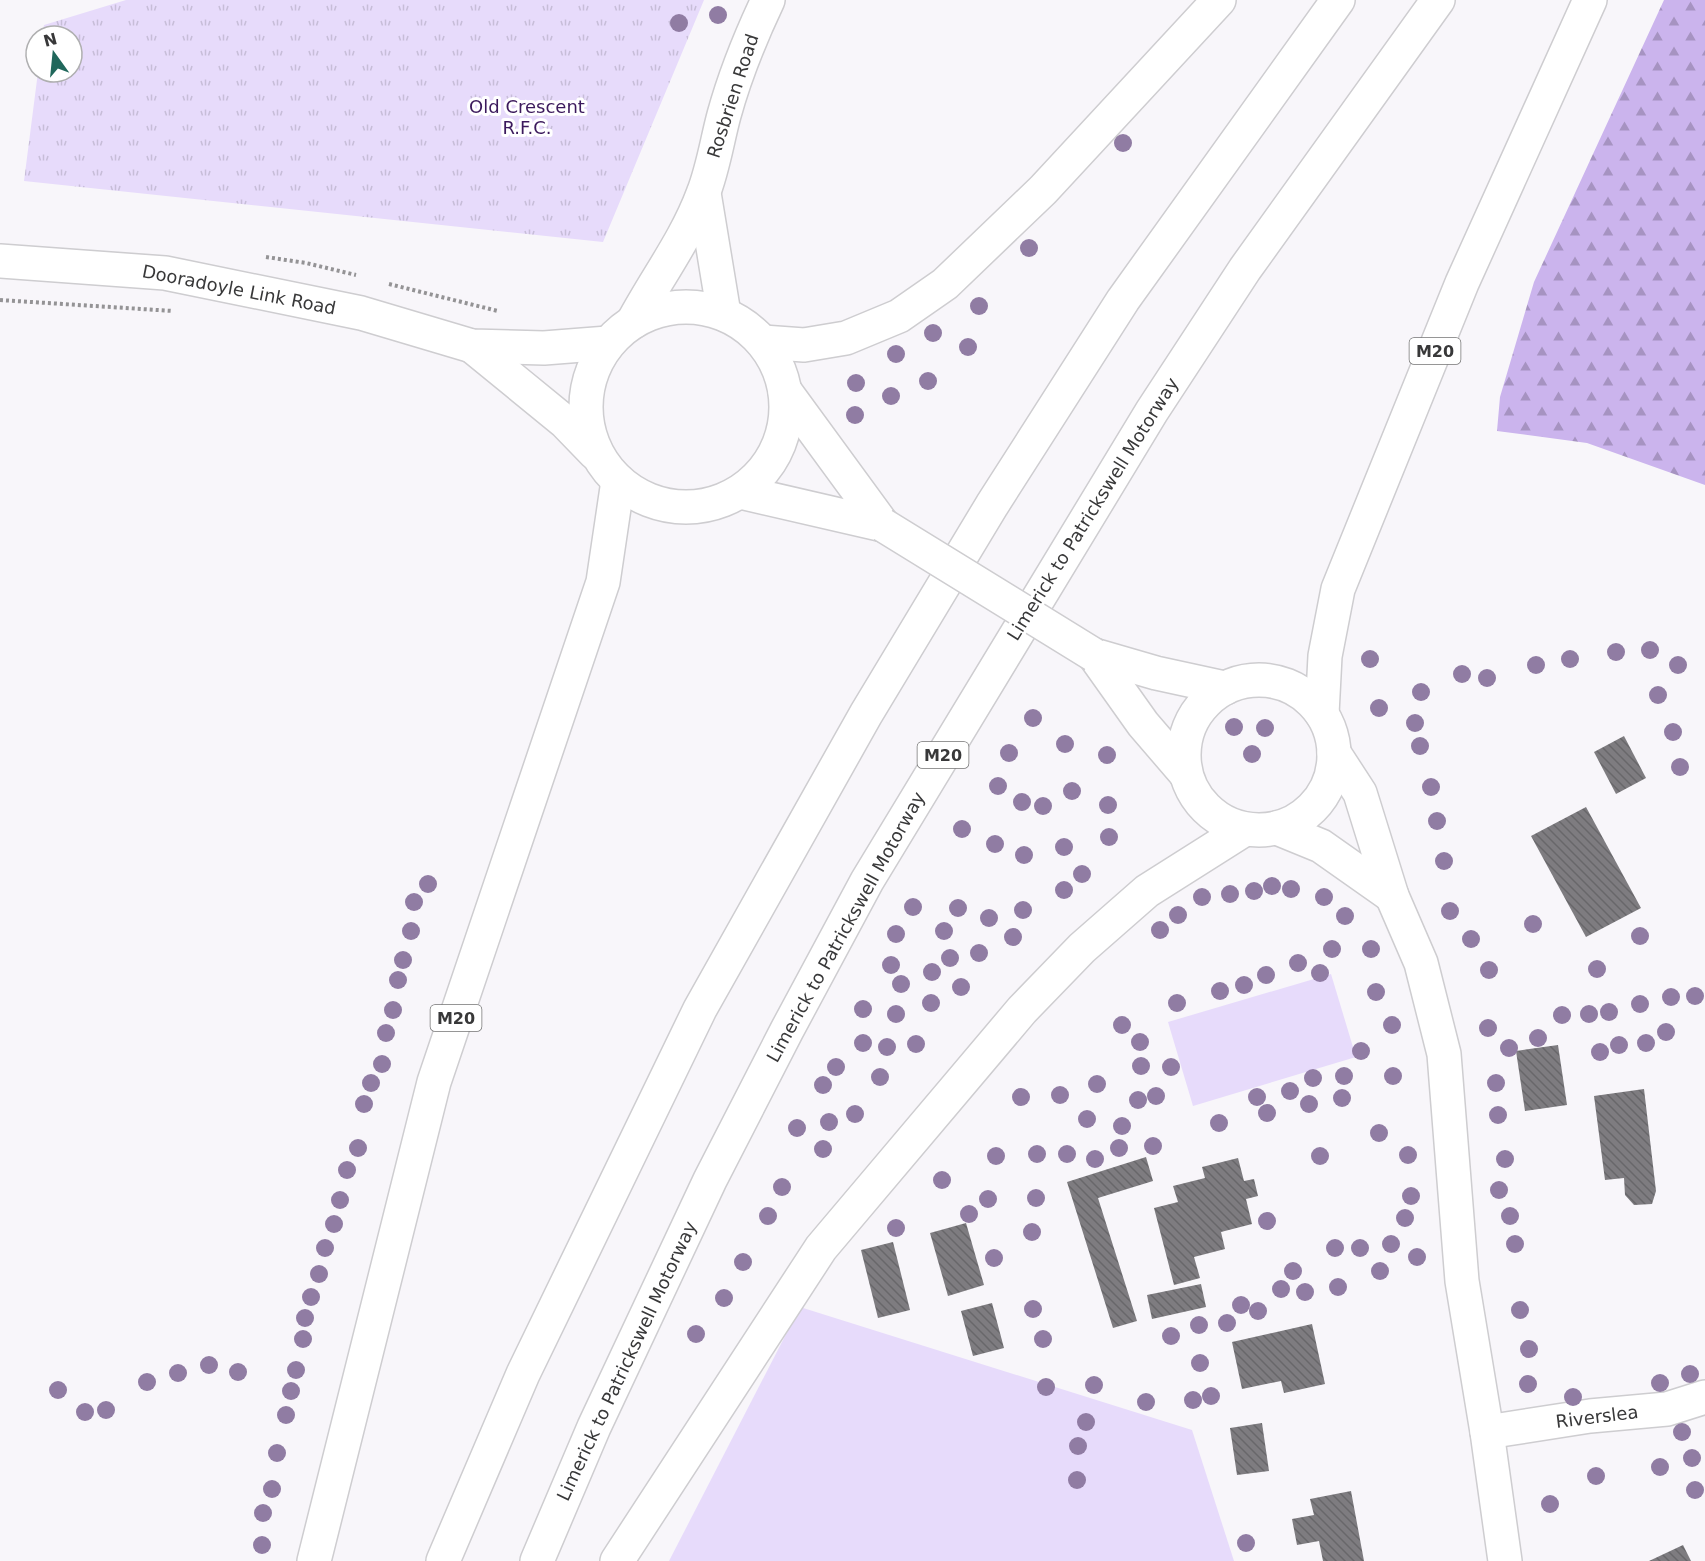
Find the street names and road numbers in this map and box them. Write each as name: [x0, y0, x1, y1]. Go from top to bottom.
street label: Rosbrien Road: [703, 31, 762, 161]
street label: Dooradoyle Link Road: [140, 260, 338, 319]
road number: M20: [1410, 338, 1460, 364]
street label: Limerick to Patrickswell Motorway: [1003, 373, 1183, 644]
road number: M20: [918, 742, 968, 768]
street label: Limerick to Patrickswell Motorway: [762, 788, 929, 1066]
road number: M20: [430, 1005, 482, 1031]
street label: Limerick to Patrickswell Motorway: [552, 1217, 701, 1504]
street label: Riverslea: [1554, 1401, 1639, 1432]

